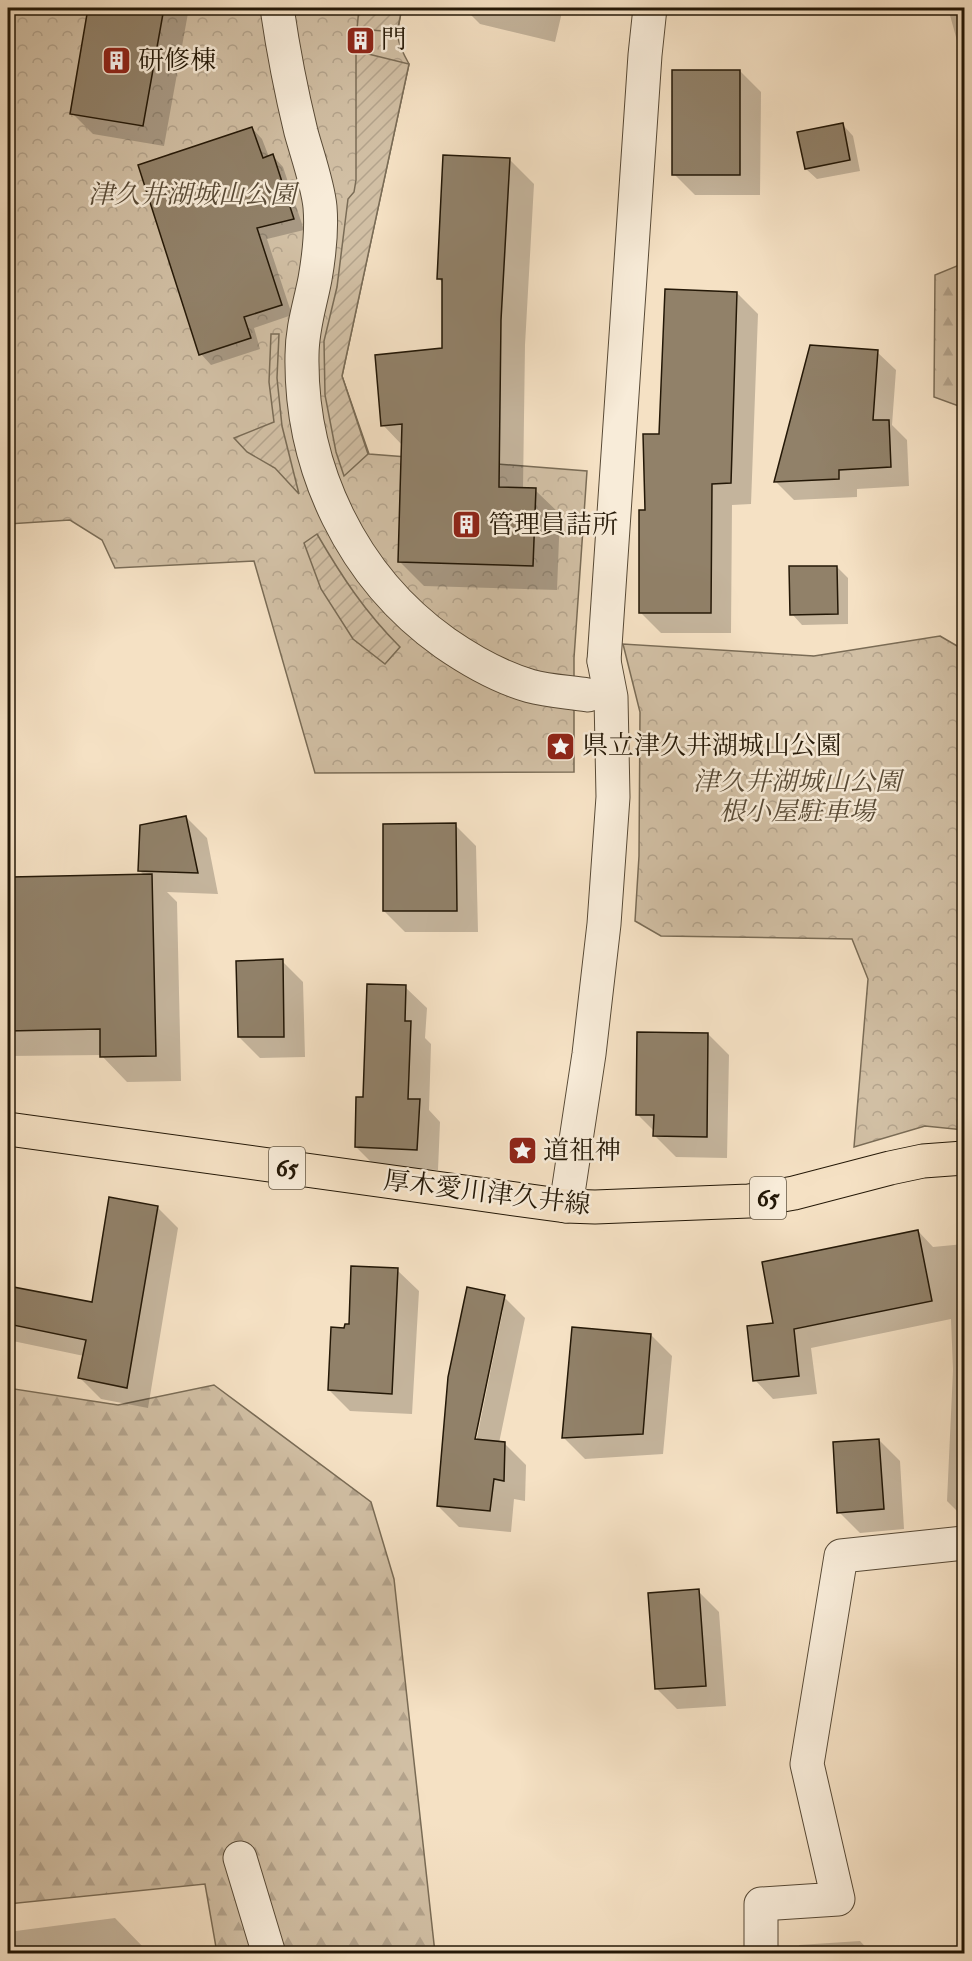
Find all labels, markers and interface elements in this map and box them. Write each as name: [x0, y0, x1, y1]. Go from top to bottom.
building icon: 門: [344, 24, 376, 56]
place label: 門: [381, 24, 407, 56]
building icon: 研修棟: [101, 45, 133, 77]
place label: 研修棟: [138, 45, 216, 77]
park label: 津久井湖城山公園: [88, 179, 300, 211]
building icon: 管理員詰所: [451, 509, 483, 541]
place label: 管理員詰所: [488, 509, 618, 541]
place icon: 県立津久井湖城山公園: [545, 730, 577, 762]
place label: 県立津久井湖城山公園: [582, 730, 842, 762]
park label: 津久井湖城山公園 根小屋駐車場: [693, 766, 905, 828]
place icon: 道祖神: [506, 1135, 538, 1167]
place label: 道祖神: [543, 1135, 621, 1167]
road number: 65: [269, 1147, 305, 1189]
street label: 厚木愛川津久井線: [382, 1164, 592, 1222]
road number: 65: [750, 1177, 786, 1219]

